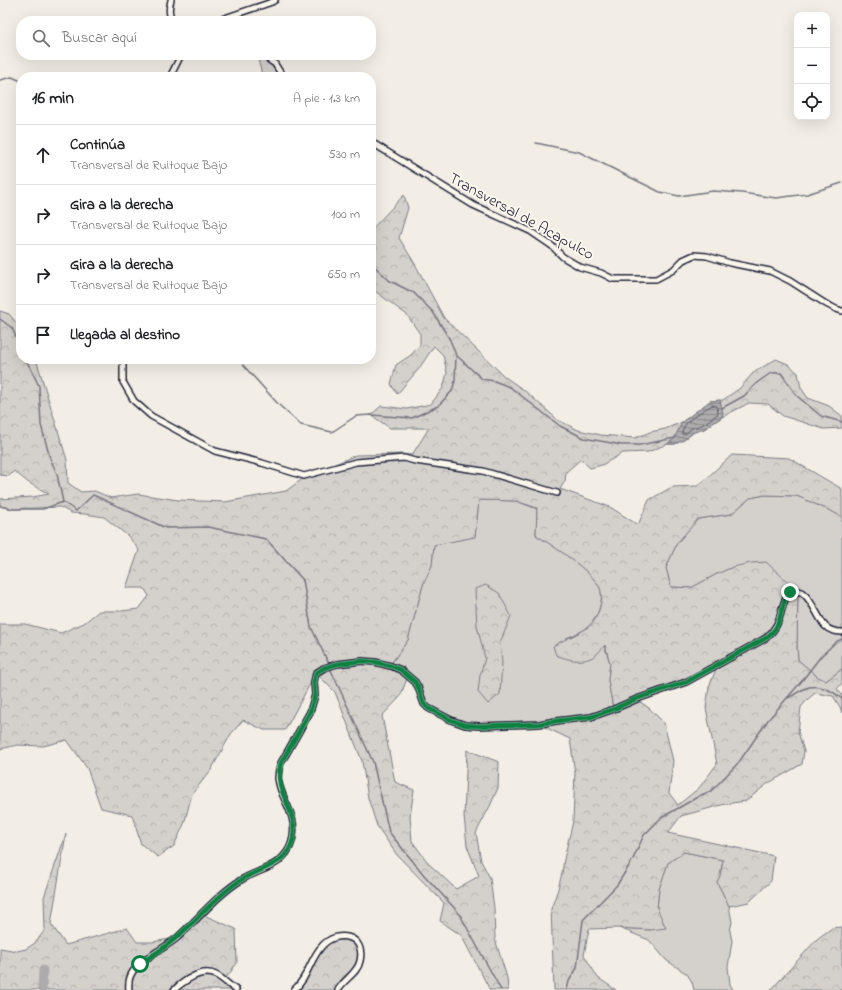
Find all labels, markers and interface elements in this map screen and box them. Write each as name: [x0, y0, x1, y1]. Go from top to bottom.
map controls: [794, 12, 830, 120]
button: +: [794, 12, 830, 48]
search box: [16, 16, 376, 60]
icon: search: [30, 27, 52, 49]
text: Buscar aquí: [62, 27, 137, 49]
button: −: [794, 48, 830, 84]
button: locate: [794, 84, 830, 120]
text: 16 min: [32, 86, 74, 111]
text: A pie · 1.3 km: [293, 89, 360, 108]
text: Continúa: [70, 134, 125, 156]
icon: ahead: [32, 144, 54, 166]
text: 530 m: [328, 145, 360, 164]
text: Transversal de Ruitoque Bajo: [70, 156, 227, 175]
street label: Transversal de Acapulco: [444, 167, 598, 267]
text: Gira a la derecha: [70, 194, 173, 216]
icon: right: [32, 204, 54, 226]
text: 100 m: [331, 205, 360, 224]
text: Transversal de Ruitoque Bajo: [70, 216, 227, 235]
text: Gira a la derecha: [70, 254, 173, 276]
icon: right: [32, 264, 54, 286]
text: 650 m: [328, 265, 360, 284]
text: Transversal de Ruitoque Bajo: [70, 276, 227, 295]
icon: arrive: [32, 324, 54, 346]
text: Llegada al destino: [70, 324, 180, 346]
route end: [781, 583, 799, 601]
route start: [131, 955, 149, 973]

